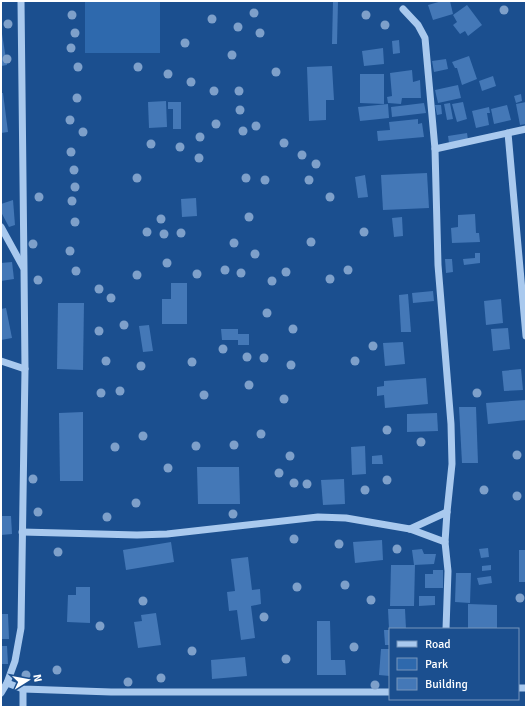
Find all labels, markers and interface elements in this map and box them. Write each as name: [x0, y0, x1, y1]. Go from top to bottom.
legend: [389, 628, 519, 700]
text: Road: [425, 637, 451, 652]
text: Park: [425, 657, 448, 672]
north arrow: [8, 660, 48, 700]
text: N: [30, 673, 44, 683]
text: Building: [425, 677, 468, 692]

